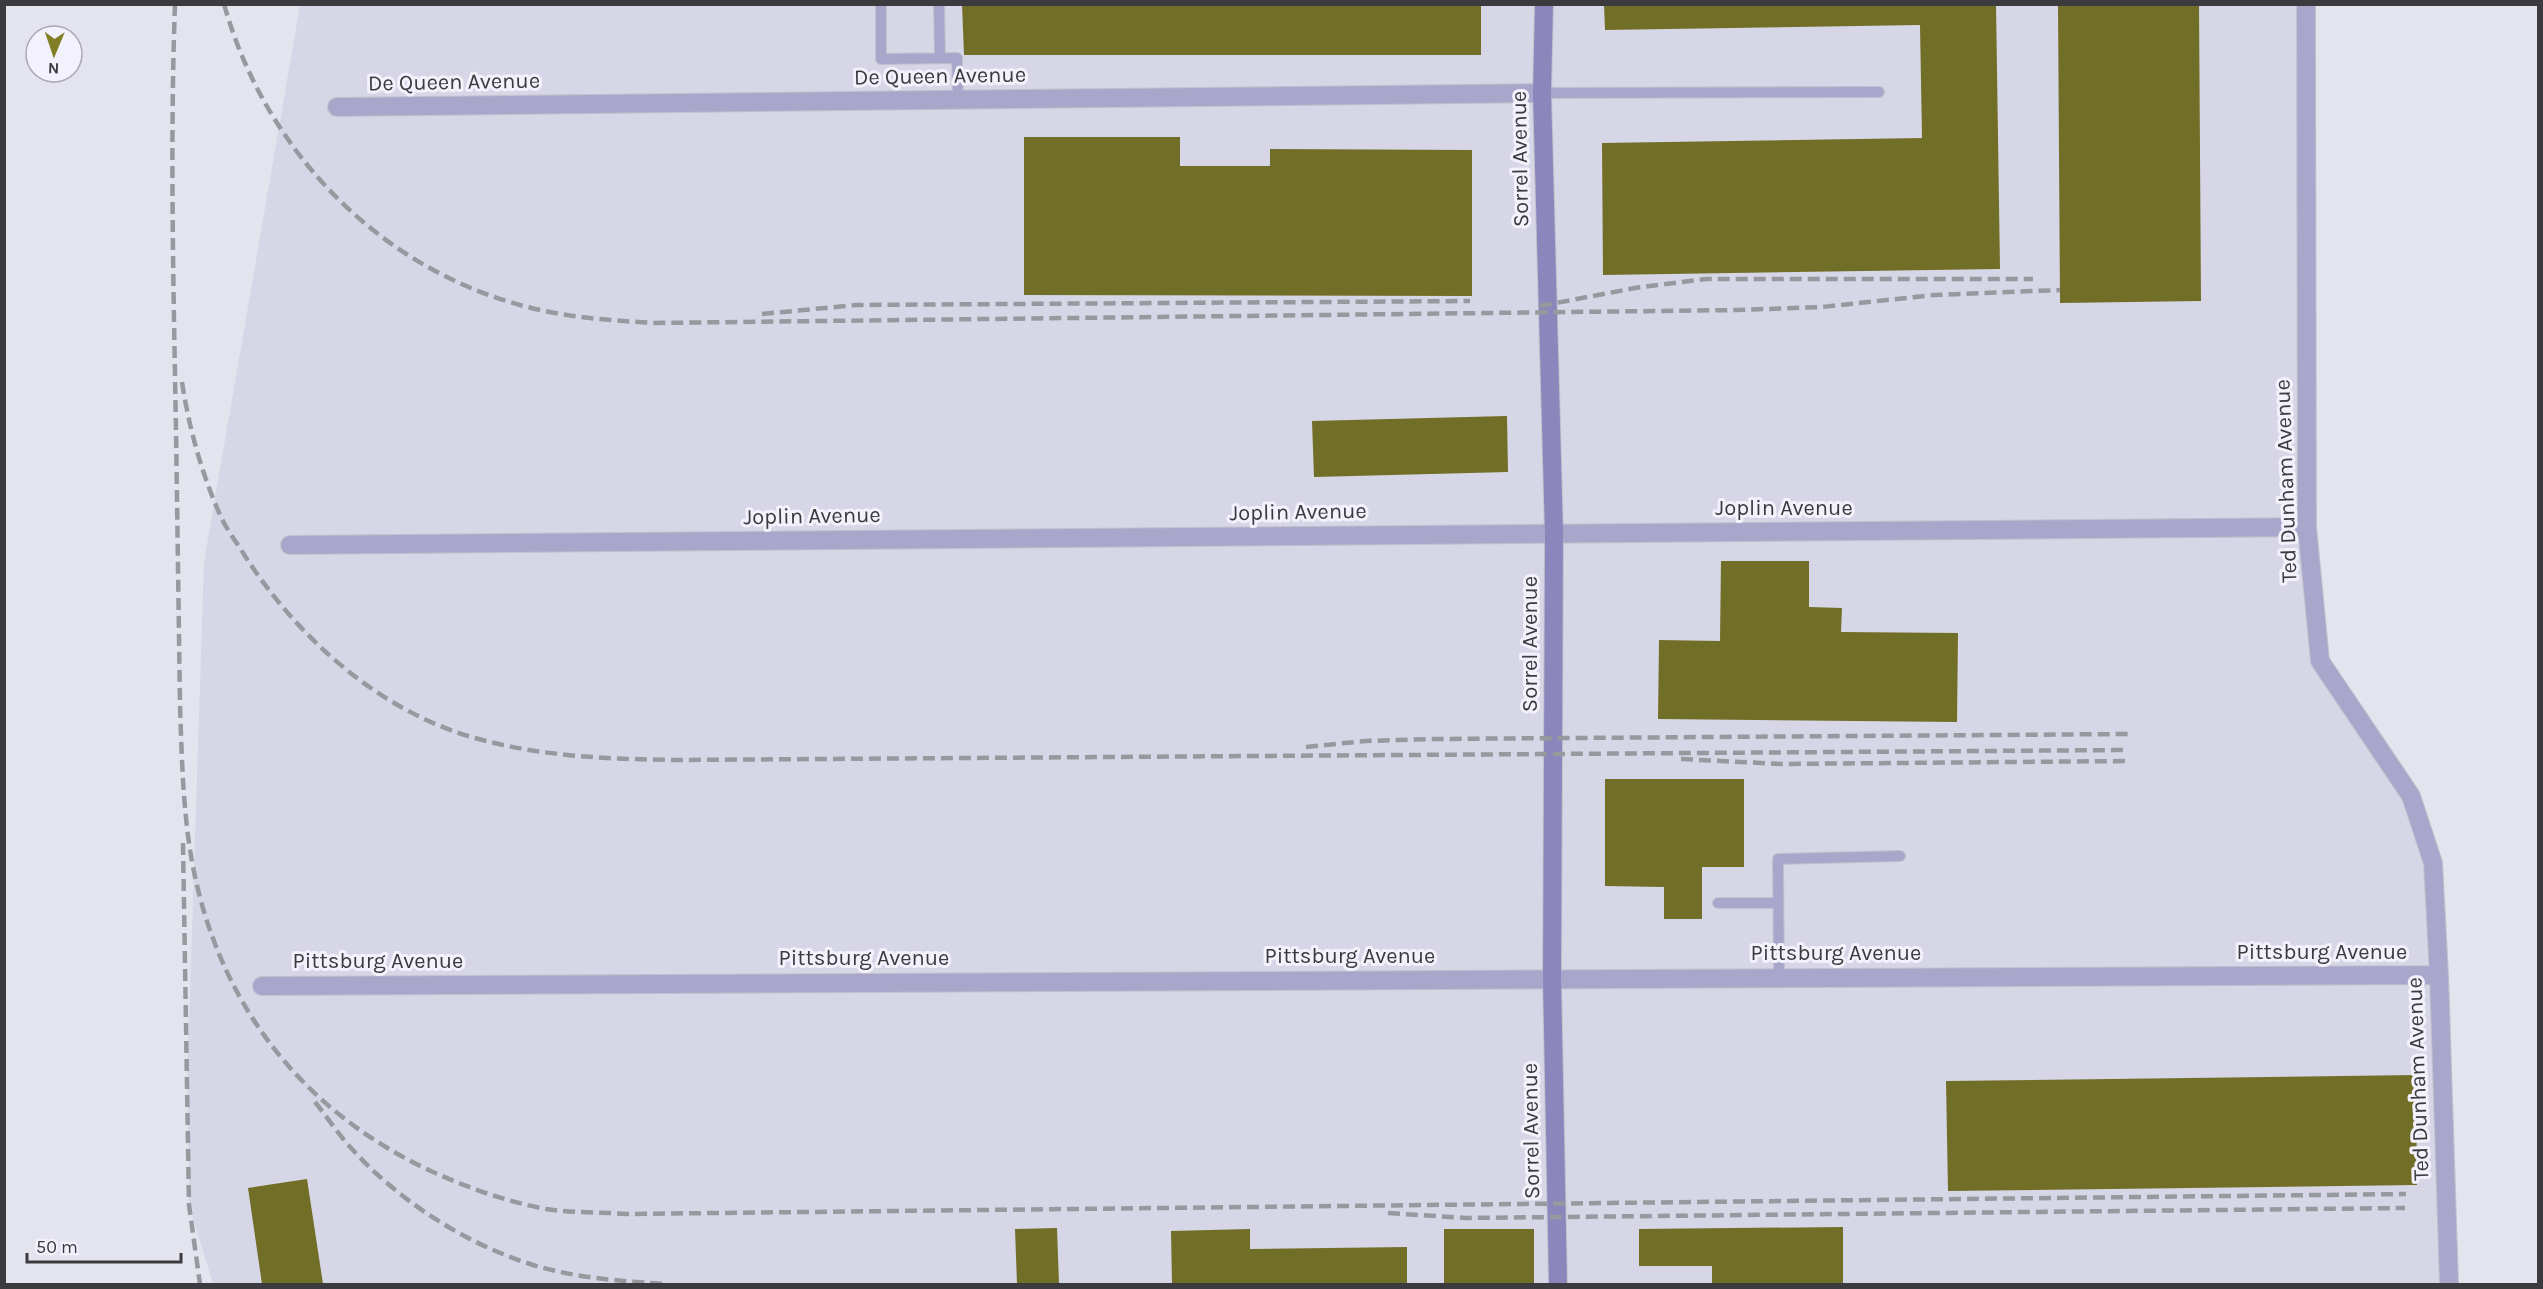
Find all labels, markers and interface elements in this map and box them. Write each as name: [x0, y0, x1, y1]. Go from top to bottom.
north arrow: [24, 24, 84, 84]
text: N: [47, 59, 60, 78]
street label: De Queen Avenue: [854, 61, 1026, 91]
street label: De Queen Avenue: [368, 67, 540, 97]
street label: Sorrel Avenue: [1506, 91, 1534, 227]
street label: Ted Dunham Avenue: [2269, 379, 2303, 583]
street label: Joplin Avenue: [1715, 495, 1853, 521]
street label: Joplin Avenue: [1229, 498, 1367, 526]
street label: Joplin Avenue: [743, 502, 881, 530]
street label: Sorrel Avenue: [1517, 576, 1543, 712]
street label: Pittsburg Avenue: [2237, 939, 2407, 965]
street label: Pittsburg Avenue: [1751, 940, 1921, 966]
street label: Pittsburg Avenue: [1265, 943, 1435, 969]
street label: Pittsburg Avenue: [779, 945, 949, 971]
street label: Pittsburg Avenue: [293, 948, 463, 974]
street label: Ted Dunham Avenue: [2401, 977, 2435, 1181]
street label: Sorrel Avenue: [1517, 1063, 1545, 1199]
scale bar: [27, 1226, 182, 1264]
text: 50 m: [36, 1236, 78, 1258]

